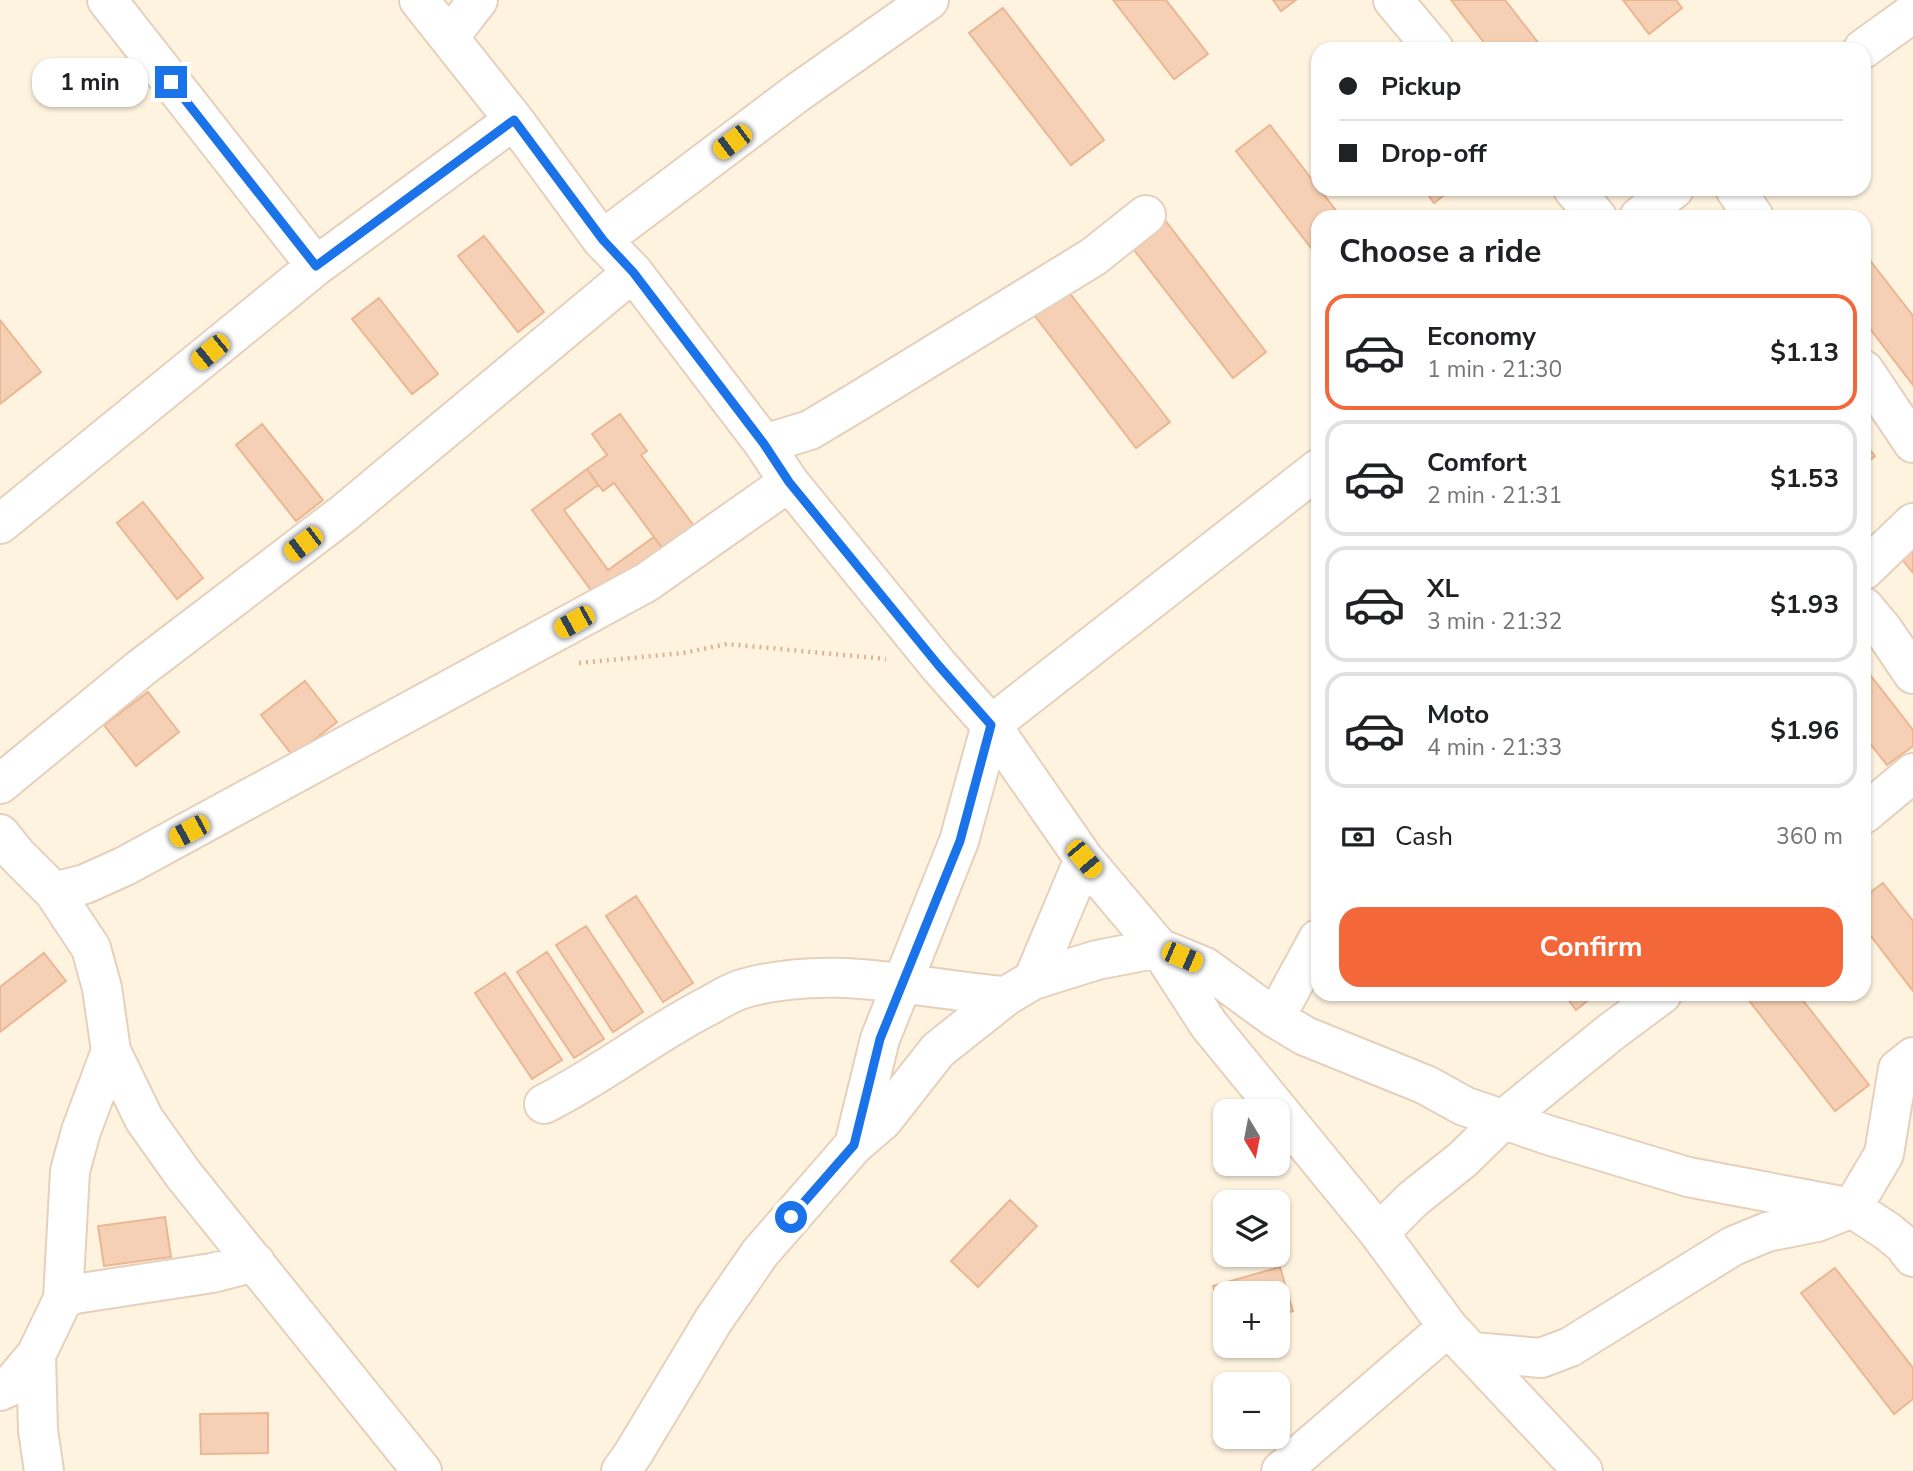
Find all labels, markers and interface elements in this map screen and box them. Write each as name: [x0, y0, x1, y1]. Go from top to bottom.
callout: 1 min: [31, 57, 146, 106]
route end: [155, 66, 187, 98]
text: 1 min: [60, 67, 120, 98]
text: Pickup: [1381, 69, 1461, 104]
car: [709, 121, 756, 163]
text: Drop-off: [1381, 136, 1487, 171]
text: Choose a ride: [1339, 230, 1541, 273]
text: Economy: [1427, 319, 1536, 354]
icon: car: [1343, 321, 1406, 384]
car: [188, 331, 233, 373]
text: $1.13: [1770, 335, 1839, 370]
text: 1 min · 21:30: [1427, 354, 1562, 385]
text: Comfort: [1427, 445, 1527, 480]
icon: car: [1343, 447, 1406, 510]
text: $1.53: [1770, 461, 1839, 496]
text: 2 min · 21:31: [1427, 480, 1562, 511]
car: [280, 523, 327, 565]
text: XL: [1427, 571, 1459, 606]
icon: car: [1343, 573, 1406, 636]
text: $1.93: [1770, 587, 1839, 622]
car: [551, 603, 598, 641]
text: 3 min · 21:32: [1427, 606, 1562, 637]
text: Moto: [1427, 697, 1489, 732]
icon: car: [1343, 699, 1406, 762]
text: $1.96: [1770, 713, 1839, 748]
text: 4 min · 21:33: [1427, 732, 1562, 763]
car: [166, 812, 213, 850]
icon: cash: [1339, 818, 1377, 856]
text: Cash: [1395, 819, 1453, 854]
text: 360 m: [1776, 821, 1843, 852]
car: [1063, 836, 1106, 882]
button: Confirm: [1339, 907, 1843, 987]
car: [1159, 939, 1206, 975]
north arrow: [1213, 1099, 1290, 1176]
map controls: [1213, 1099, 1290, 1449]
button: layers: [1213, 1190, 1290, 1267]
route start: [775, 1201, 807, 1233]
button: +: [1213, 1281, 1290, 1358]
button: −: [1213, 1372, 1290, 1449]

